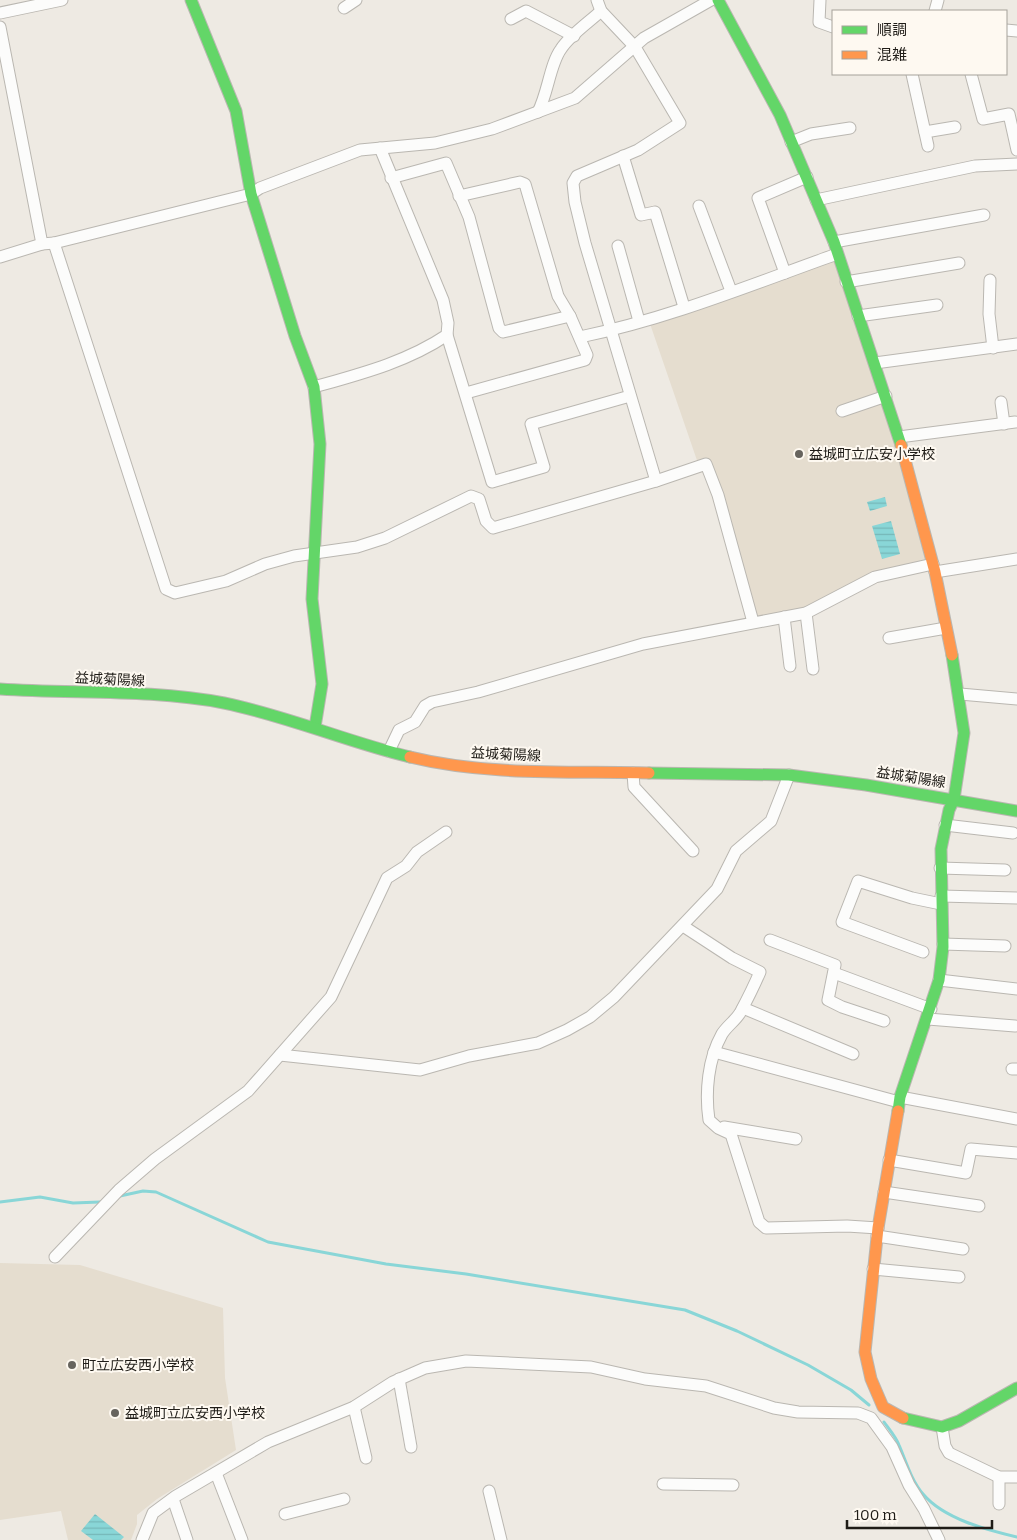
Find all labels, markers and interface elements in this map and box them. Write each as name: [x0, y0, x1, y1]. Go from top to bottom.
legend: [832, 10, 1007, 75]
text: 順調: [877, 21, 907, 39]
text: 混雑: [877, 46, 907, 64]
place label: 益城町立広安小学校: [809, 446, 935, 463]
marker: 益城町立広安小学校: [793, 448, 805, 460]
street label: 益城菊陽線: [75, 669, 145, 690]
street label: 益城菊陽線: [471, 744, 541, 765]
street label: 益城菊陽線: [875, 764, 947, 791]
place label: 町立広安西小学校: [82, 1357, 194, 1374]
marker: 町立広安西小学校: [66, 1359, 78, 1371]
place label: 益城町立広安西小学校: [125, 1405, 265, 1422]
marker: 益城町立広安西小学校: [109, 1407, 121, 1419]
scale bar: [847, 1498, 992, 1530]
text: 100 m: [854, 1506, 897, 1524]

